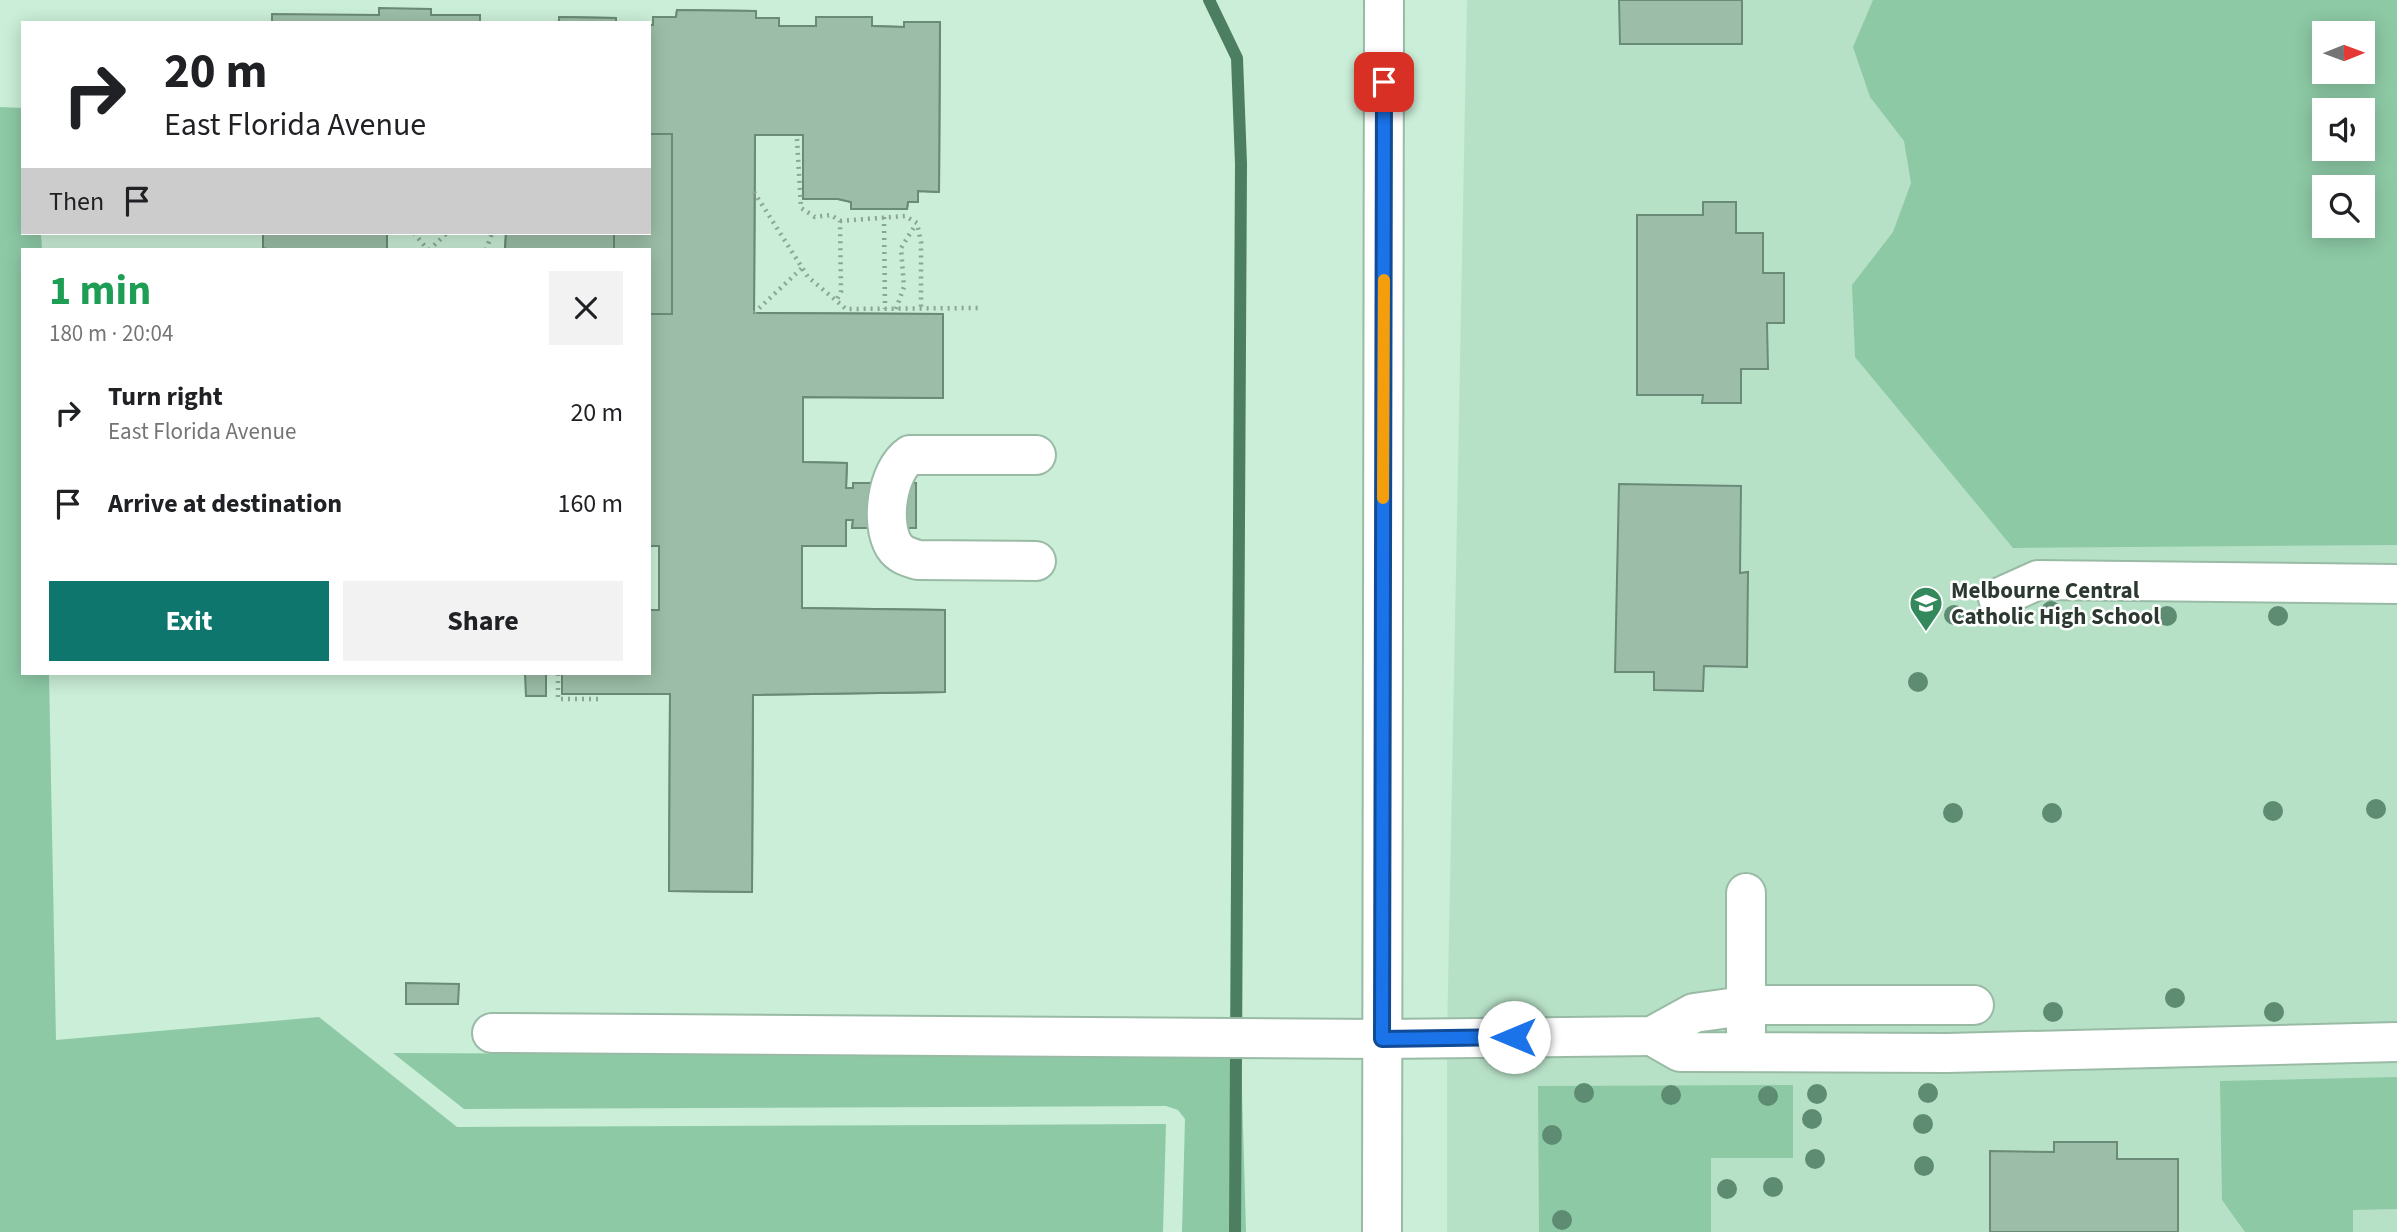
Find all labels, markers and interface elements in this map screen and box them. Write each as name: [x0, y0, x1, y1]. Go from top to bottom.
north arrow: [2312, 21, 2375, 84]
map controls: [2312, 21, 2375, 238]
text: 20 m: [164, 37, 268, 107]
icon: right: [49, 49, 140, 140]
pin: [1354, 52, 1414, 112]
icon: arrive: [1365, 63, 1403, 101]
button: sound: [2312, 98, 2375, 161]
text: East Florida Avenue: [164, 102, 426, 148]
button: search: [2312, 175, 2375, 238]
icon: arrive: [118, 182, 156, 220]
text: Then: [49, 183, 104, 220]
text: 1 min: [49, 261, 151, 321]
button: close: [549, 271, 623, 345]
text: 180 m · 20:04: [49, 317, 173, 350]
text: Turn right: [108, 378, 223, 415]
icon: right: [49, 394, 87, 432]
text: 20 m: [570, 394, 623, 431]
text: East Florida Avenue: [108, 415, 296, 448]
icon: arrive: [49, 485, 87, 523]
text: Arrive at destination: [108, 485, 342, 522]
text: 160 m: [557, 485, 623, 522]
place label: Melbourne Central Catholic High School: [1951, 574, 2160, 633]
button: Exit: [49, 581, 329, 661]
button: Share: [343, 581, 623, 661]
school or university icon: Melbourne Central Catholic High School: [1907, 584, 1945, 633]
position arrow: [1477, 1000, 1551, 1074]

